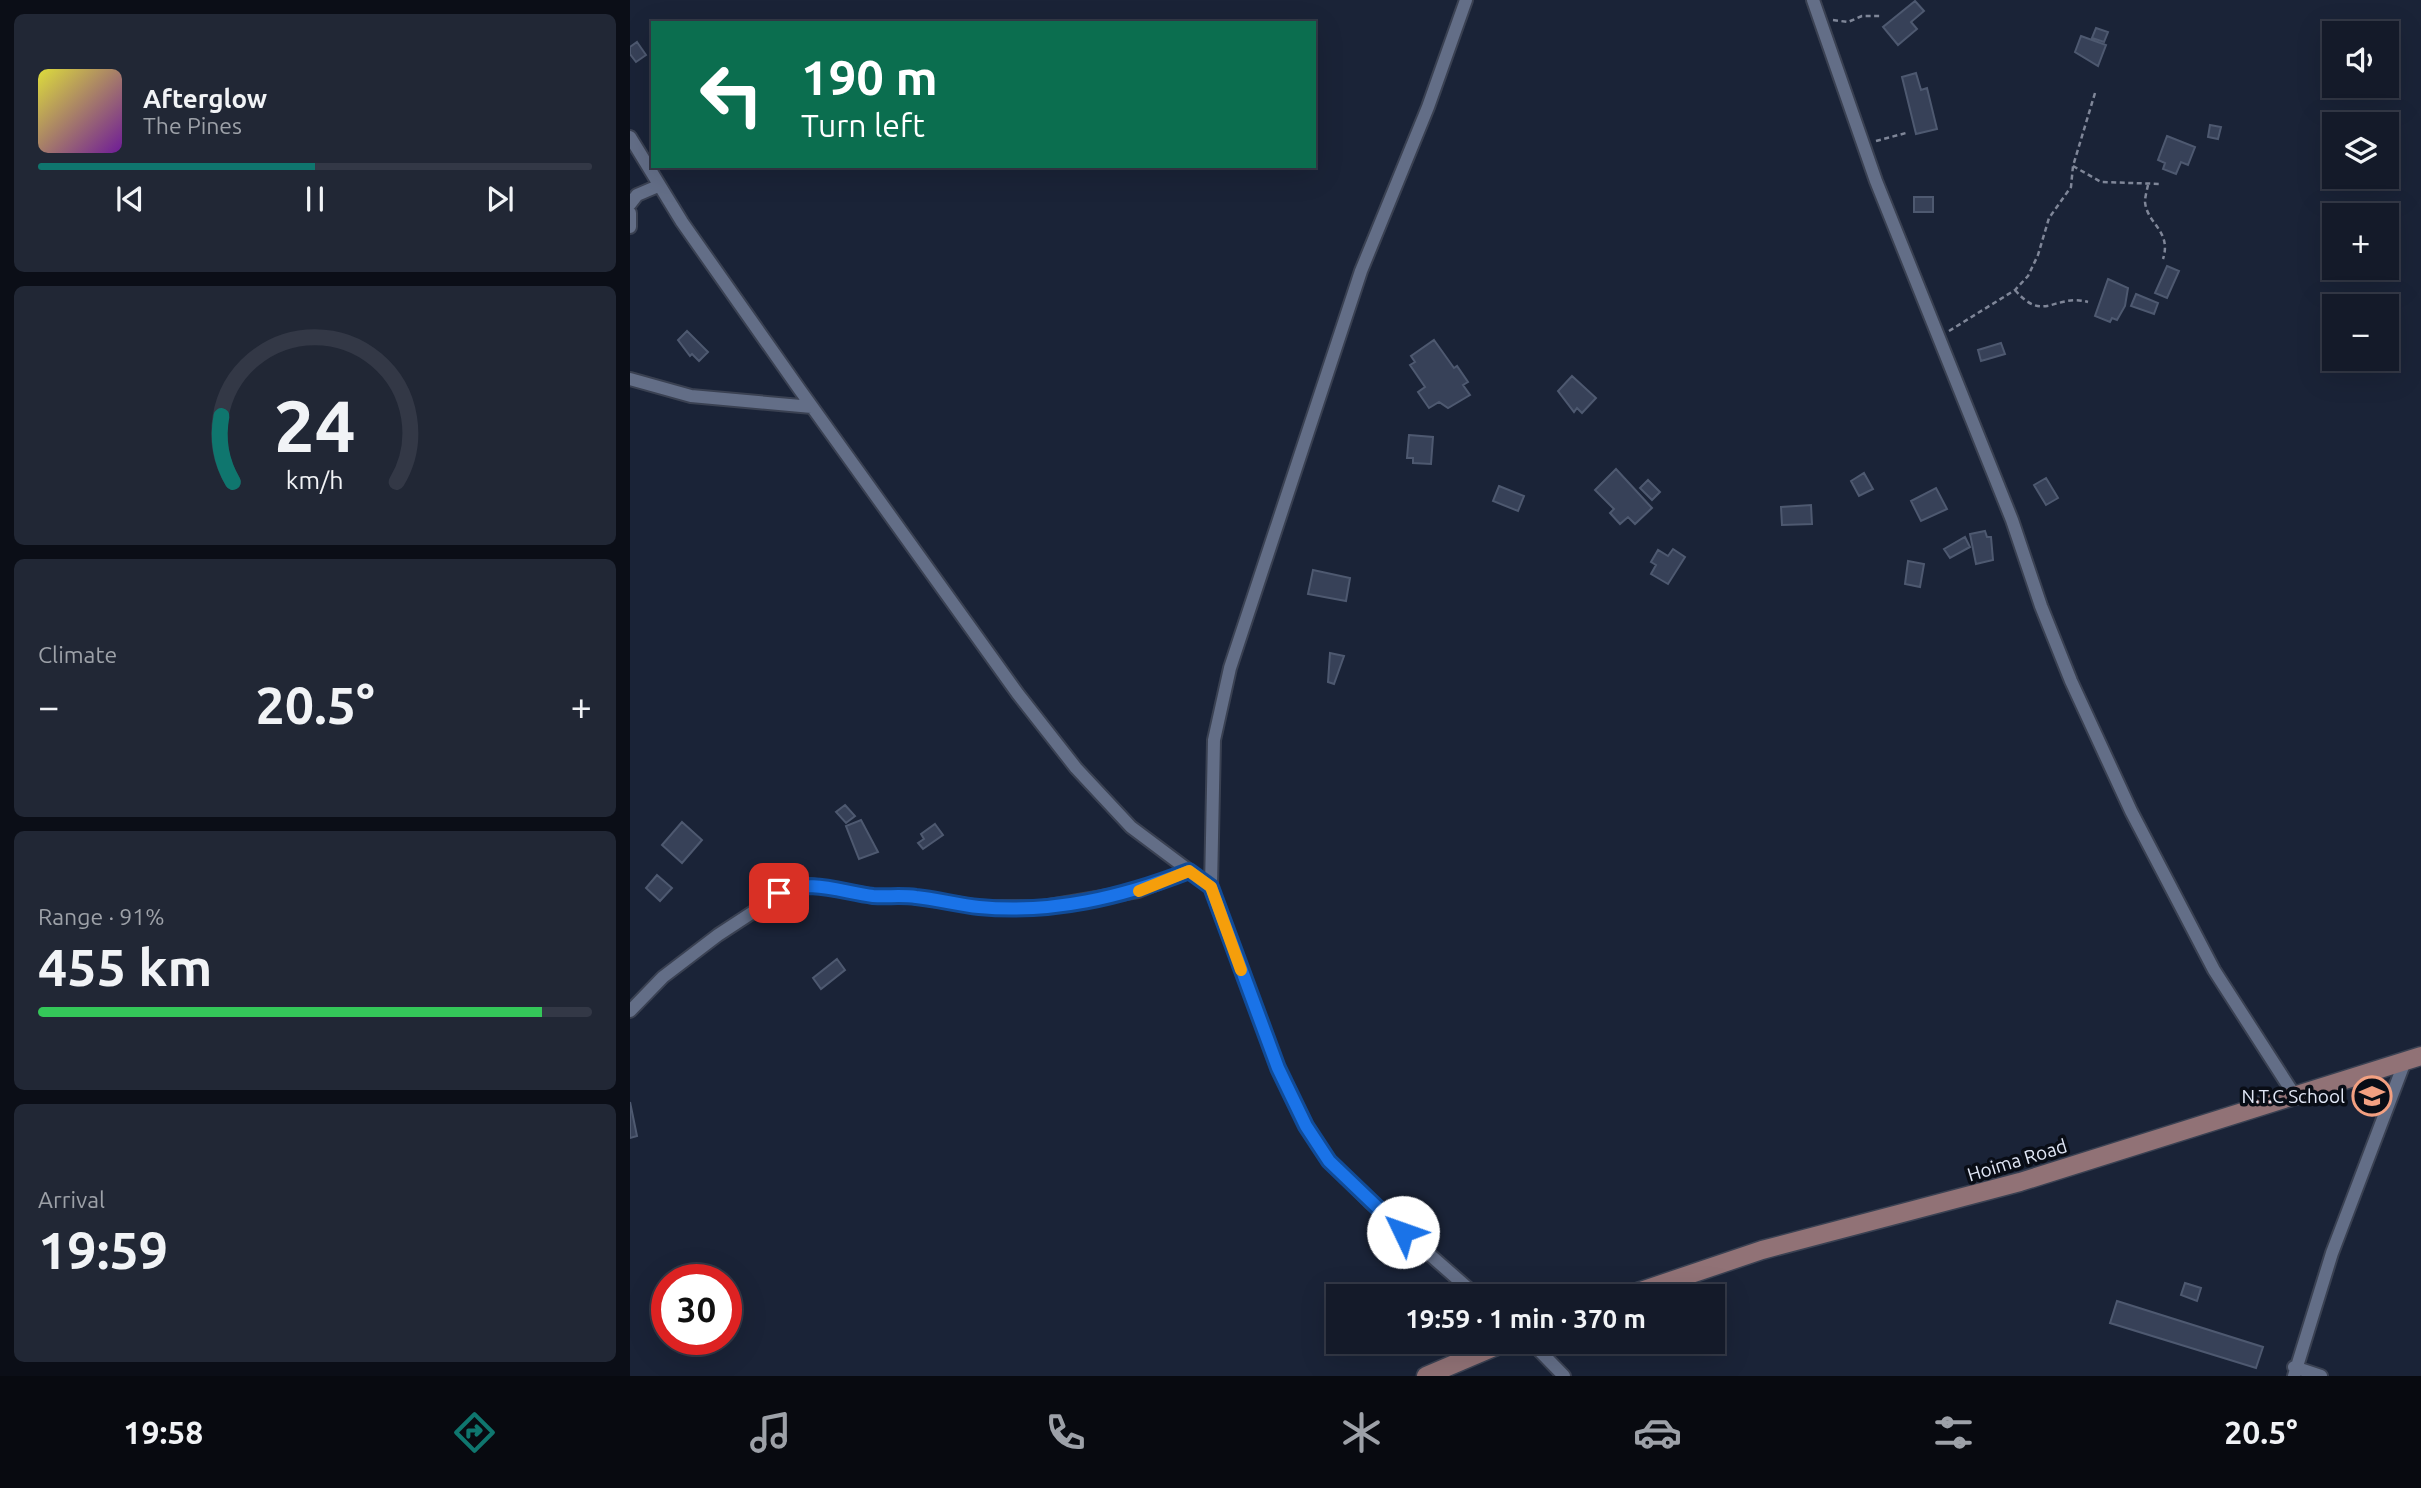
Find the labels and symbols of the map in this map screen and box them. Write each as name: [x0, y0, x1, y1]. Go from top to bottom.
pin: [749, 863, 809, 923]
school or university icon: N.T.C School: [2351, 1075, 2393, 1117]
place label: N.T.C School: [2241, 1085, 2345, 1107]
street label: Hoima Road: [1964, 1134, 2070, 1186]
position arrow: [1366, 1195, 1440, 1269]
speed limit sign: 30: [651, 1264, 742, 1355]

